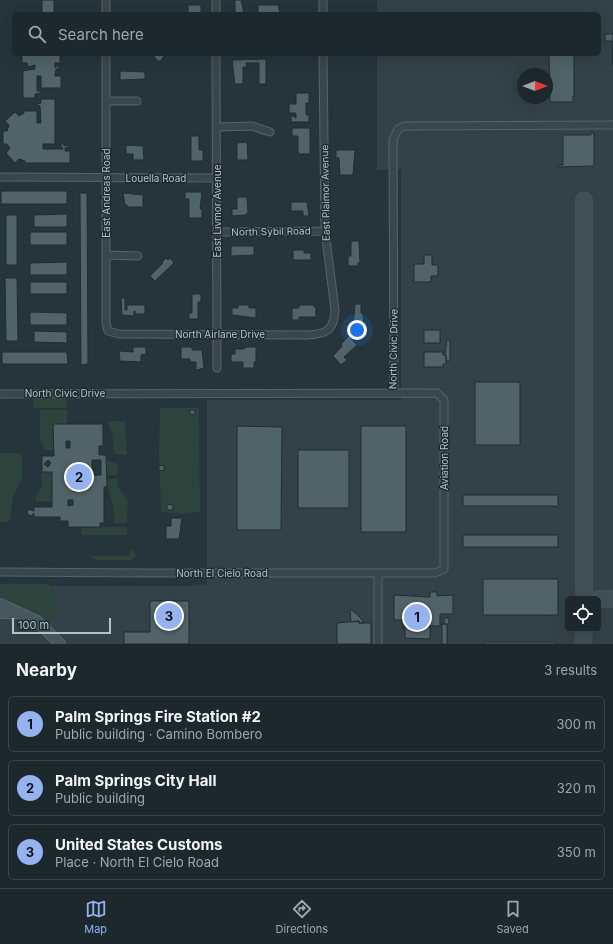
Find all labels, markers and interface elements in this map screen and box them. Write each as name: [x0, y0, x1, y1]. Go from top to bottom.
search box: [12, 12, 601, 56]
icon: search: [26, 23, 48, 45]
text: Search here: [58, 25, 144, 44]
north arrow: [517, 68, 553, 104]
street label: East Plaimor Avenue: [318, 145, 332, 241]
street label: East Andreas Road: [100, 148, 112, 238]
street label: East Livmor Avenue: [211, 164, 223, 258]
street label: Louella Road: [126, 172, 186, 184]
street label: North Sybil Road: [231, 224, 311, 238]
street label: North Civic Drive: [386, 308, 400, 389]
your location: [347, 320, 367, 340]
street label: North Airlane Drive: [175, 328, 265, 340]
street label: North Civic Drive: [25, 387, 105, 399]
street label: Aviation Road: [438, 426, 450, 490]
pin: 2: [66, 462, 92, 492]
street label: North El Cielo Road: [176, 567, 268, 579]
map controls: [565, 596, 601, 632]
button: locate: [565, 596, 601, 632]
pin: 3: [156, 601, 182, 631]
pin: 1: [404, 602, 430, 632]
scale bar: [12, 616, 111, 635]
text: 100 m: [18, 618, 49, 632]
text: Nearby: [16, 660, 77, 680]
text: 3 results: [544, 662, 597, 678]
text: Palm Springs Fire Station #2: [55, 707, 261, 726]
text: 1: [27, 716, 33, 732]
text: 300 m: [557, 716, 596, 732]
text: Public building · Camino Bombero: [55, 726, 262, 742]
text: Palm Springs City Hall: [55, 771, 216, 790]
text: 2: [26, 780, 34, 796]
text: 320 m: [557, 780, 596, 796]
text: Public building: [55, 790, 145, 806]
text: United States Customs: [55, 835, 222, 854]
text: 3: [26, 844, 34, 860]
text: 350 m: [557, 844, 596, 860]
text: Place · North El Cielo Road: [55, 854, 219, 870]
tab: Map: [84, 898, 107, 936]
tab: Directions: [276, 898, 328, 936]
tab: Saved: [497, 898, 529, 936]

